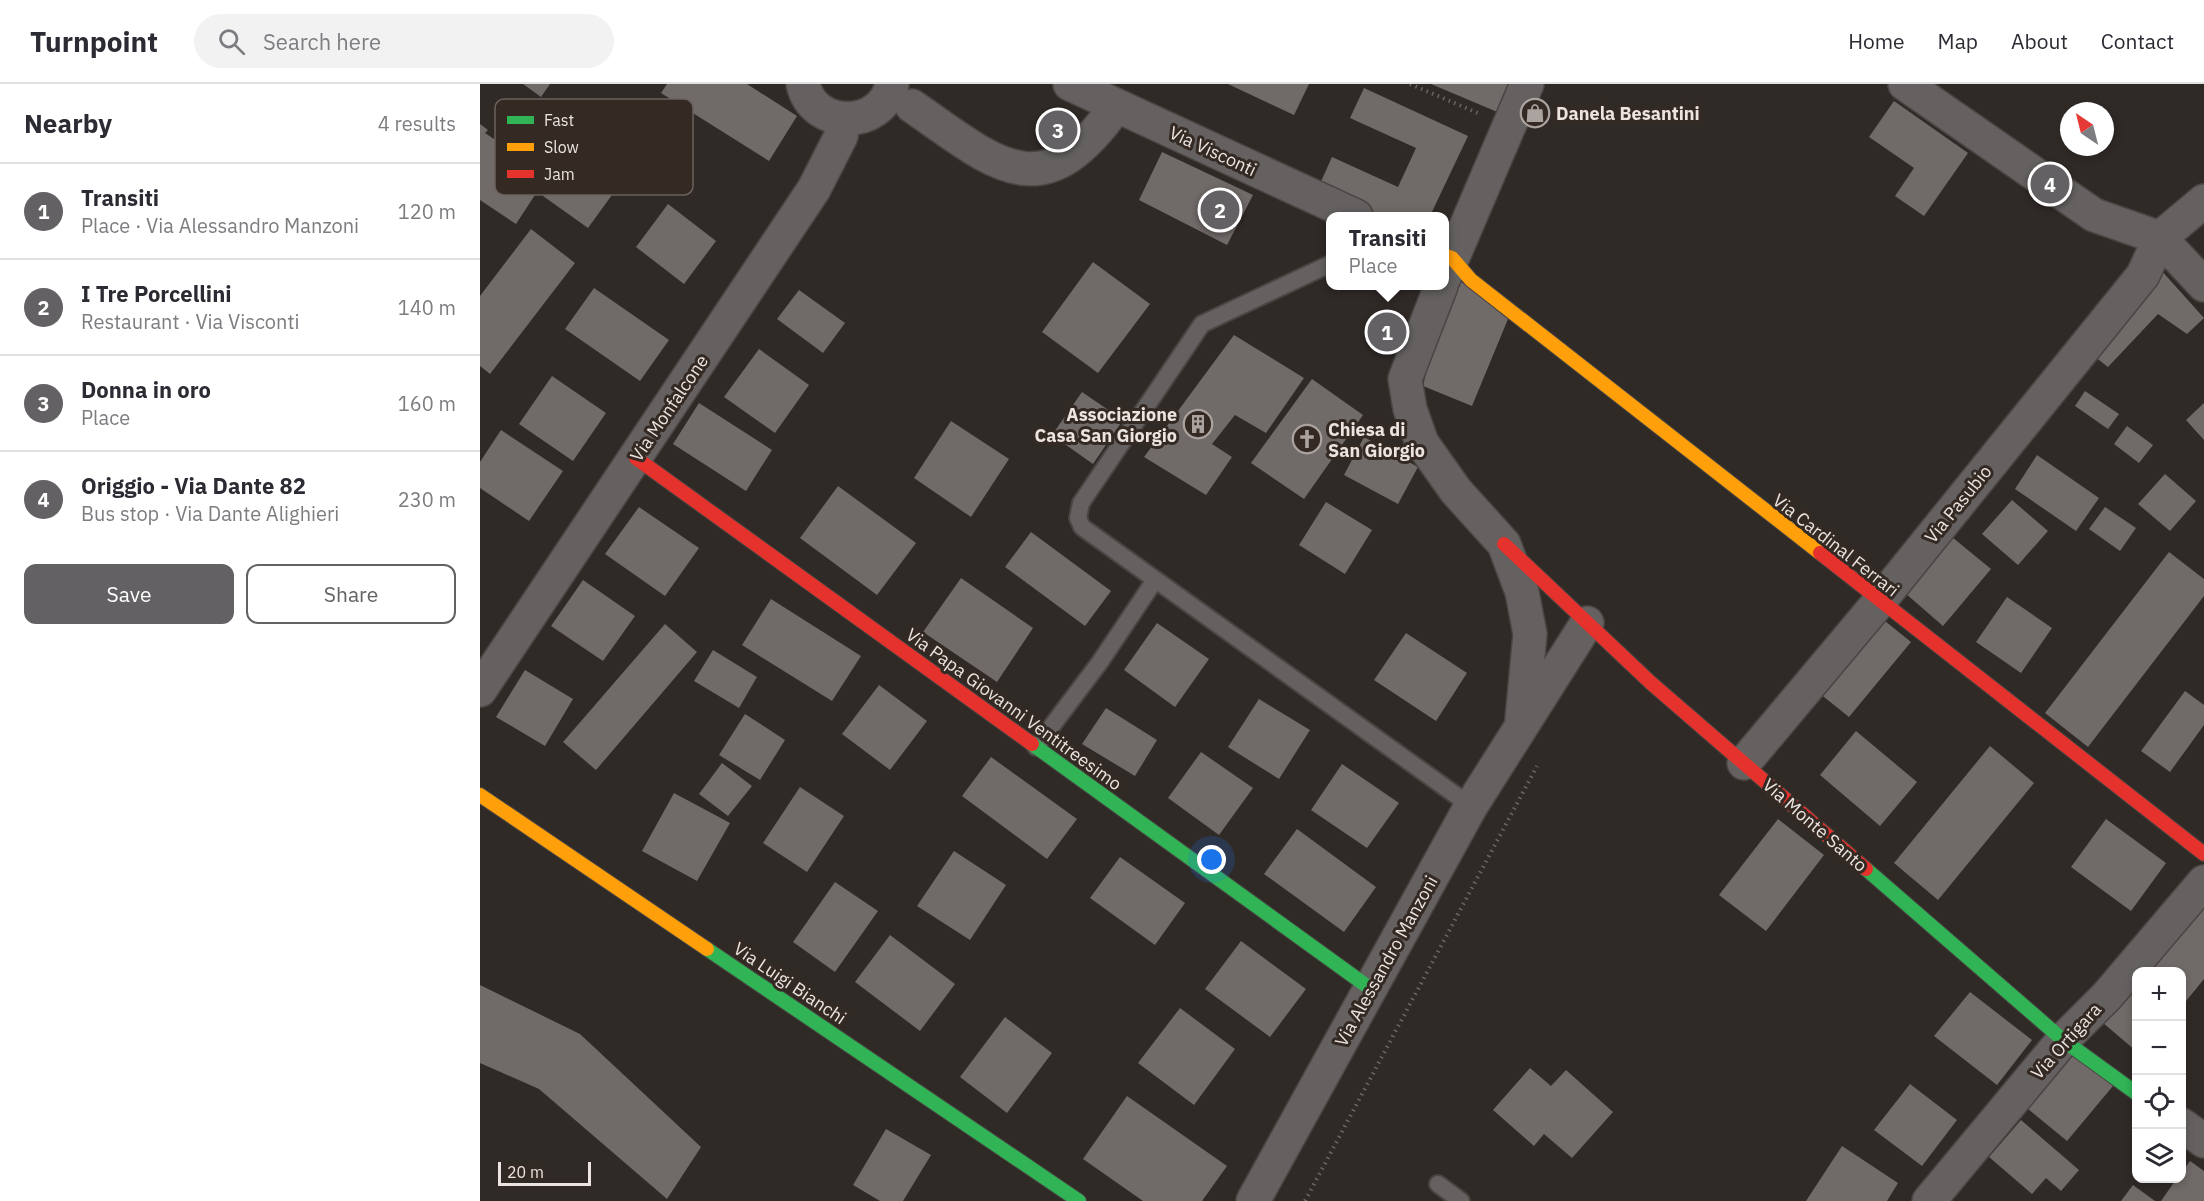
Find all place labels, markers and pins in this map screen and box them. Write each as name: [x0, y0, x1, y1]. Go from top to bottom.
shop icon: Danela Besantini: [1519, 97, 1551, 129]
place label: Danela Besantini: [1556, 102, 1700, 125]
pin: 3: [1038, 108, 1078, 152]
pin: 4: [2030, 162, 2070, 206]
pin: 2: [1200, 188, 1240, 232]
pin: 1: [1368, 310, 1406, 354]
place label: Associazione Casa San Giorgio: [1035, 403, 1177, 447]
building icon: Associazione Casa San Giorgio: [1182, 408, 1214, 440]
place label: Chiesa di San Giorgio: [1328, 418, 1425, 462]
church icon: Chiesa di San Giorgio: [1291, 423, 1323, 455]

